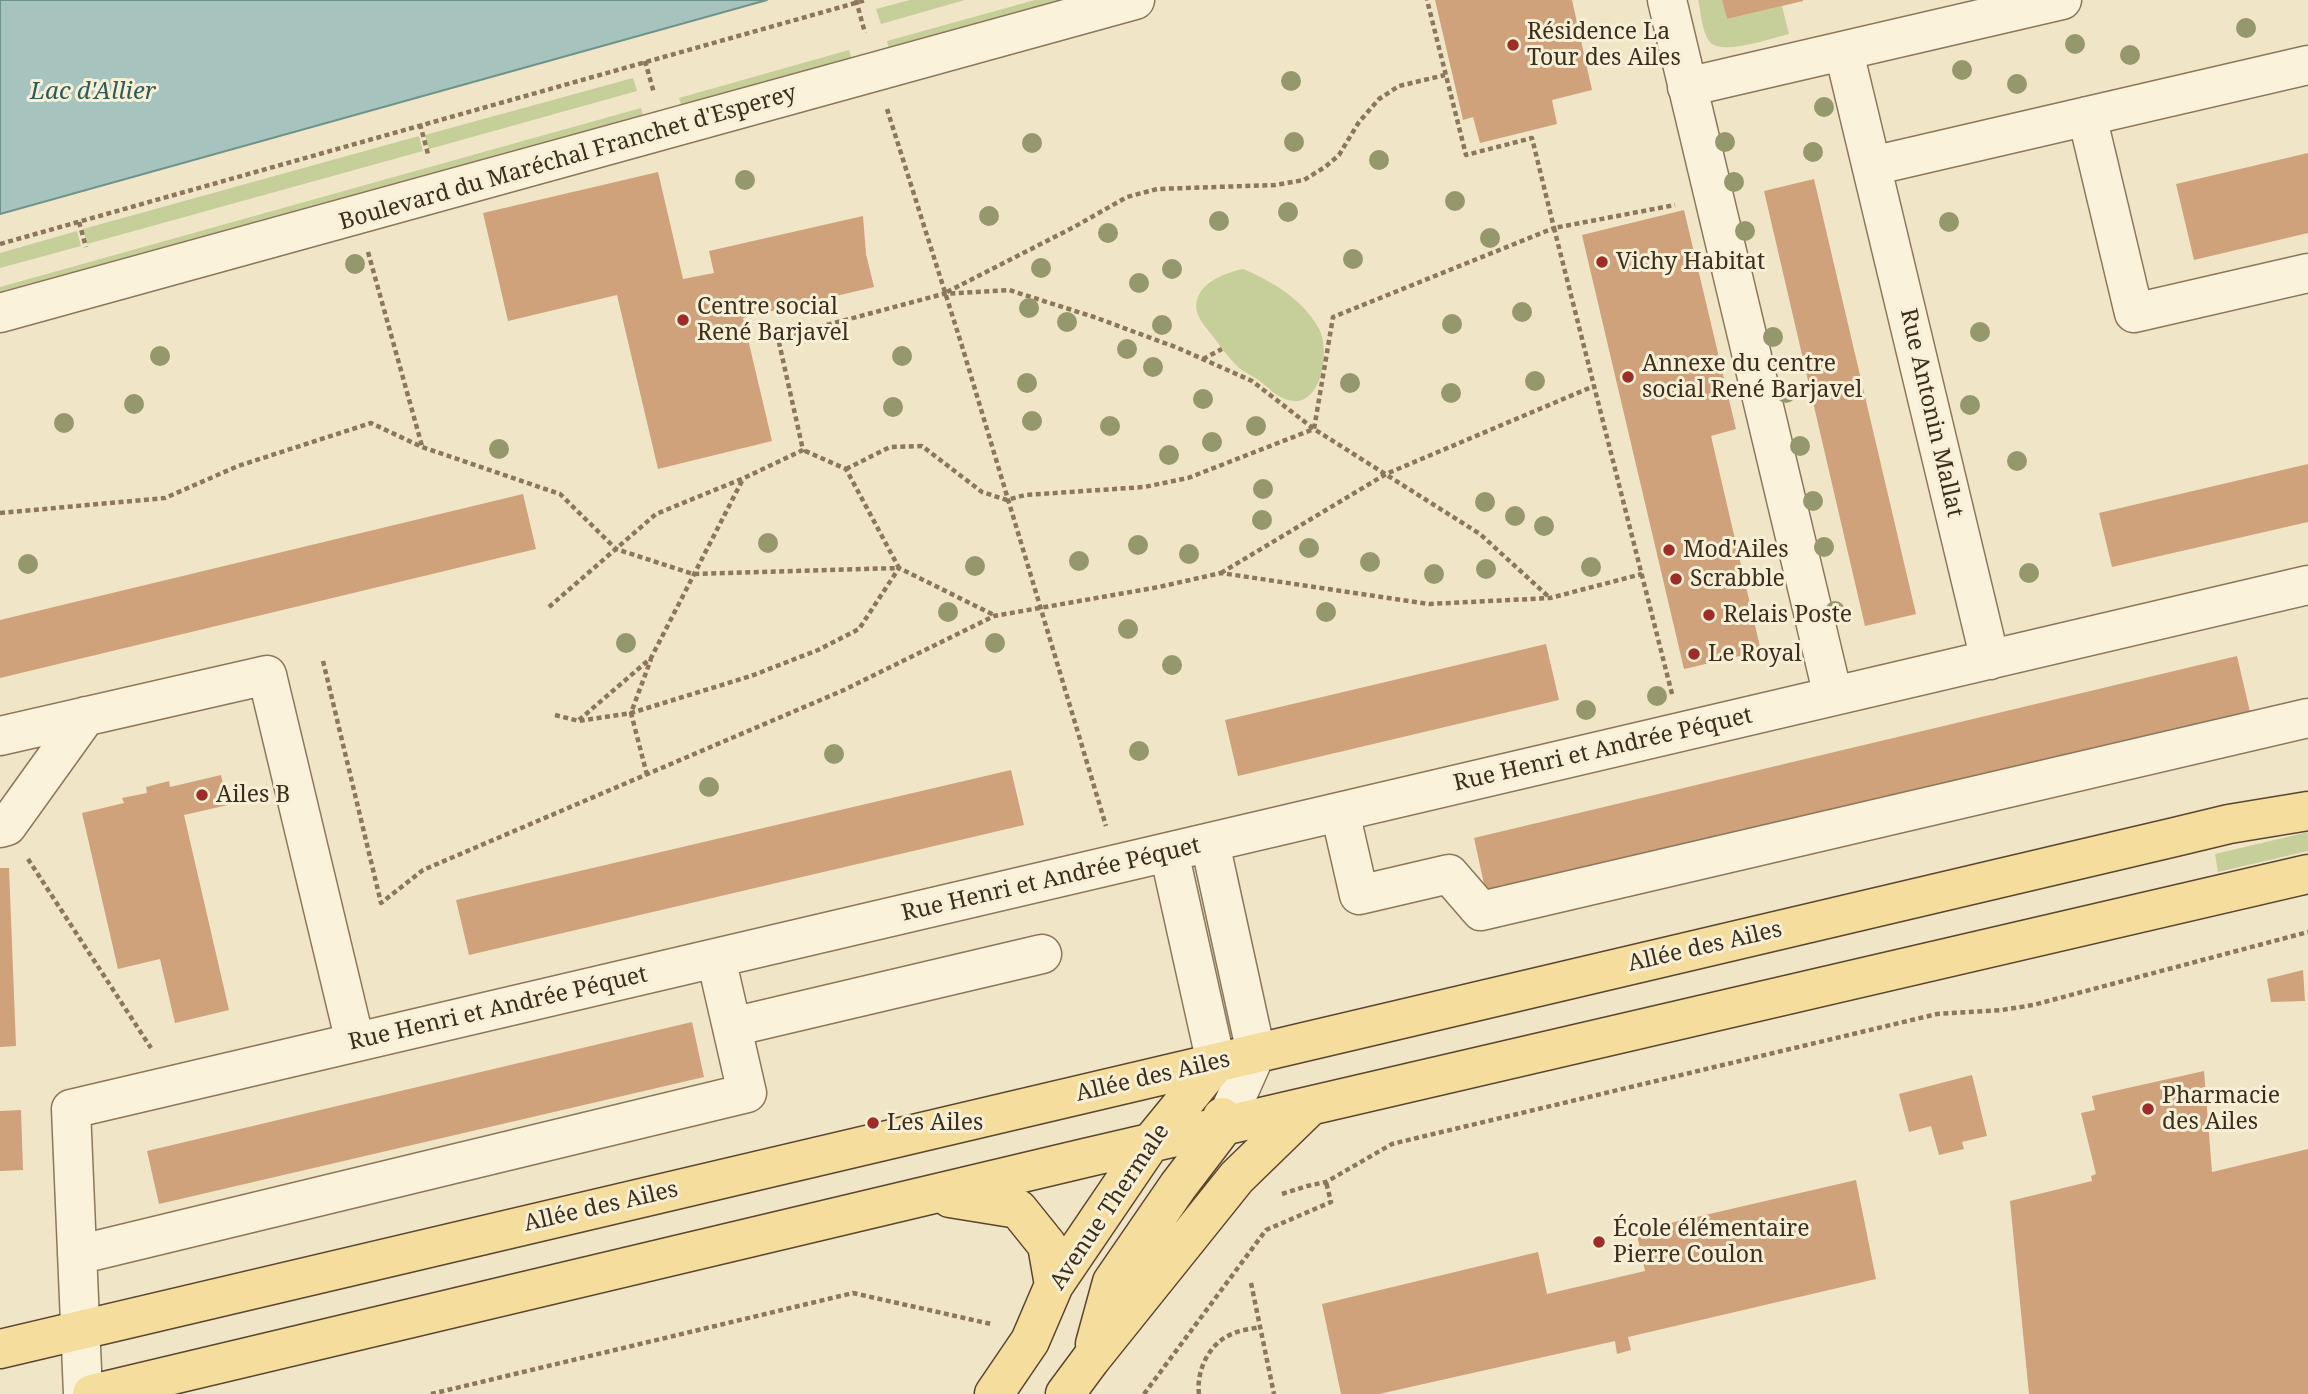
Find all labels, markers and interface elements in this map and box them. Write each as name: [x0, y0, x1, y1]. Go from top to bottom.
place label: Résidence La Tour des Ailes: [1527, 18, 1681, 72]
marker: Résidence La Tour des Ailes: [1505, 37, 1521, 53]
water label: Lac d'Allier: [30, 78, 156, 106]
street label: Boulevard du Maréchal Franchet d'Esperey: [336, 79, 800, 237]
place label: Vichy Habitat: [1616, 248, 1765, 276]
marker: Vichy Habitat: [1594, 254, 1610, 270]
place label: Centre social René Barjavel: [697, 293, 849, 347]
street label: Rue Antonin Mallat: [1894, 306, 1968, 520]
marker: Centre social René Barjavel: [675, 312, 691, 328]
place label: Annexe du centre social René Barjavel: [1642, 350, 1862, 404]
marker: Annexe du centre social René Barjavel: [1620, 369, 1636, 385]
place label: Mod'Ailes: [1683, 536, 1789, 564]
marker: Mod'Ailes: [1661, 542, 1677, 558]
place label: Scrabble: [1690, 565, 1785, 593]
marker: Scrabble: [1668, 571, 1684, 587]
place label: Relais Poste: [1723, 601, 1852, 629]
marker: Relais Poste: [1701, 607, 1717, 623]
place label: Le Royal: [1708, 640, 1802, 668]
marker: Le Royal: [1686, 646, 1702, 662]
street label: Rue Henri et Andrée Péquet: [1451, 702, 1755, 798]
place label: Ailes B: [216, 781, 290, 809]
marker: Ailes B: [194, 787, 210, 803]
street label: Rue Henri et Andrée Péquet: [899, 832, 1203, 928]
street label: Allée des Ailes: [1625, 916, 1785, 978]
street label: Rue Henri et Andrée Péquet: [346, 961, 650, 1057]
street label: Allée des Ailes: [1073, 1046, 1233, 1108]
place label: Pharmacie des Ailes: [2162, 1082, 2280, 1136]
marker: Pharmacie des Ailes: [2140, 1101, 2156, 1117]
place label: Les Ailes: [887, 1109, 983, 1137]
marker: Les Ailes: [865, 1115, 881, 1131]
street label: Avenue Thermale: [1044, 1119, 1176, 1295]
street label: Allée des Ailes: [521, 1176, 681, 1238]
place label: École élémentaire Pierre Coulon: [1613, 1215, 1809, 1269]
marker: École élémentaire Pierre Coulon: [1591, 1234, 1607, 1250]

